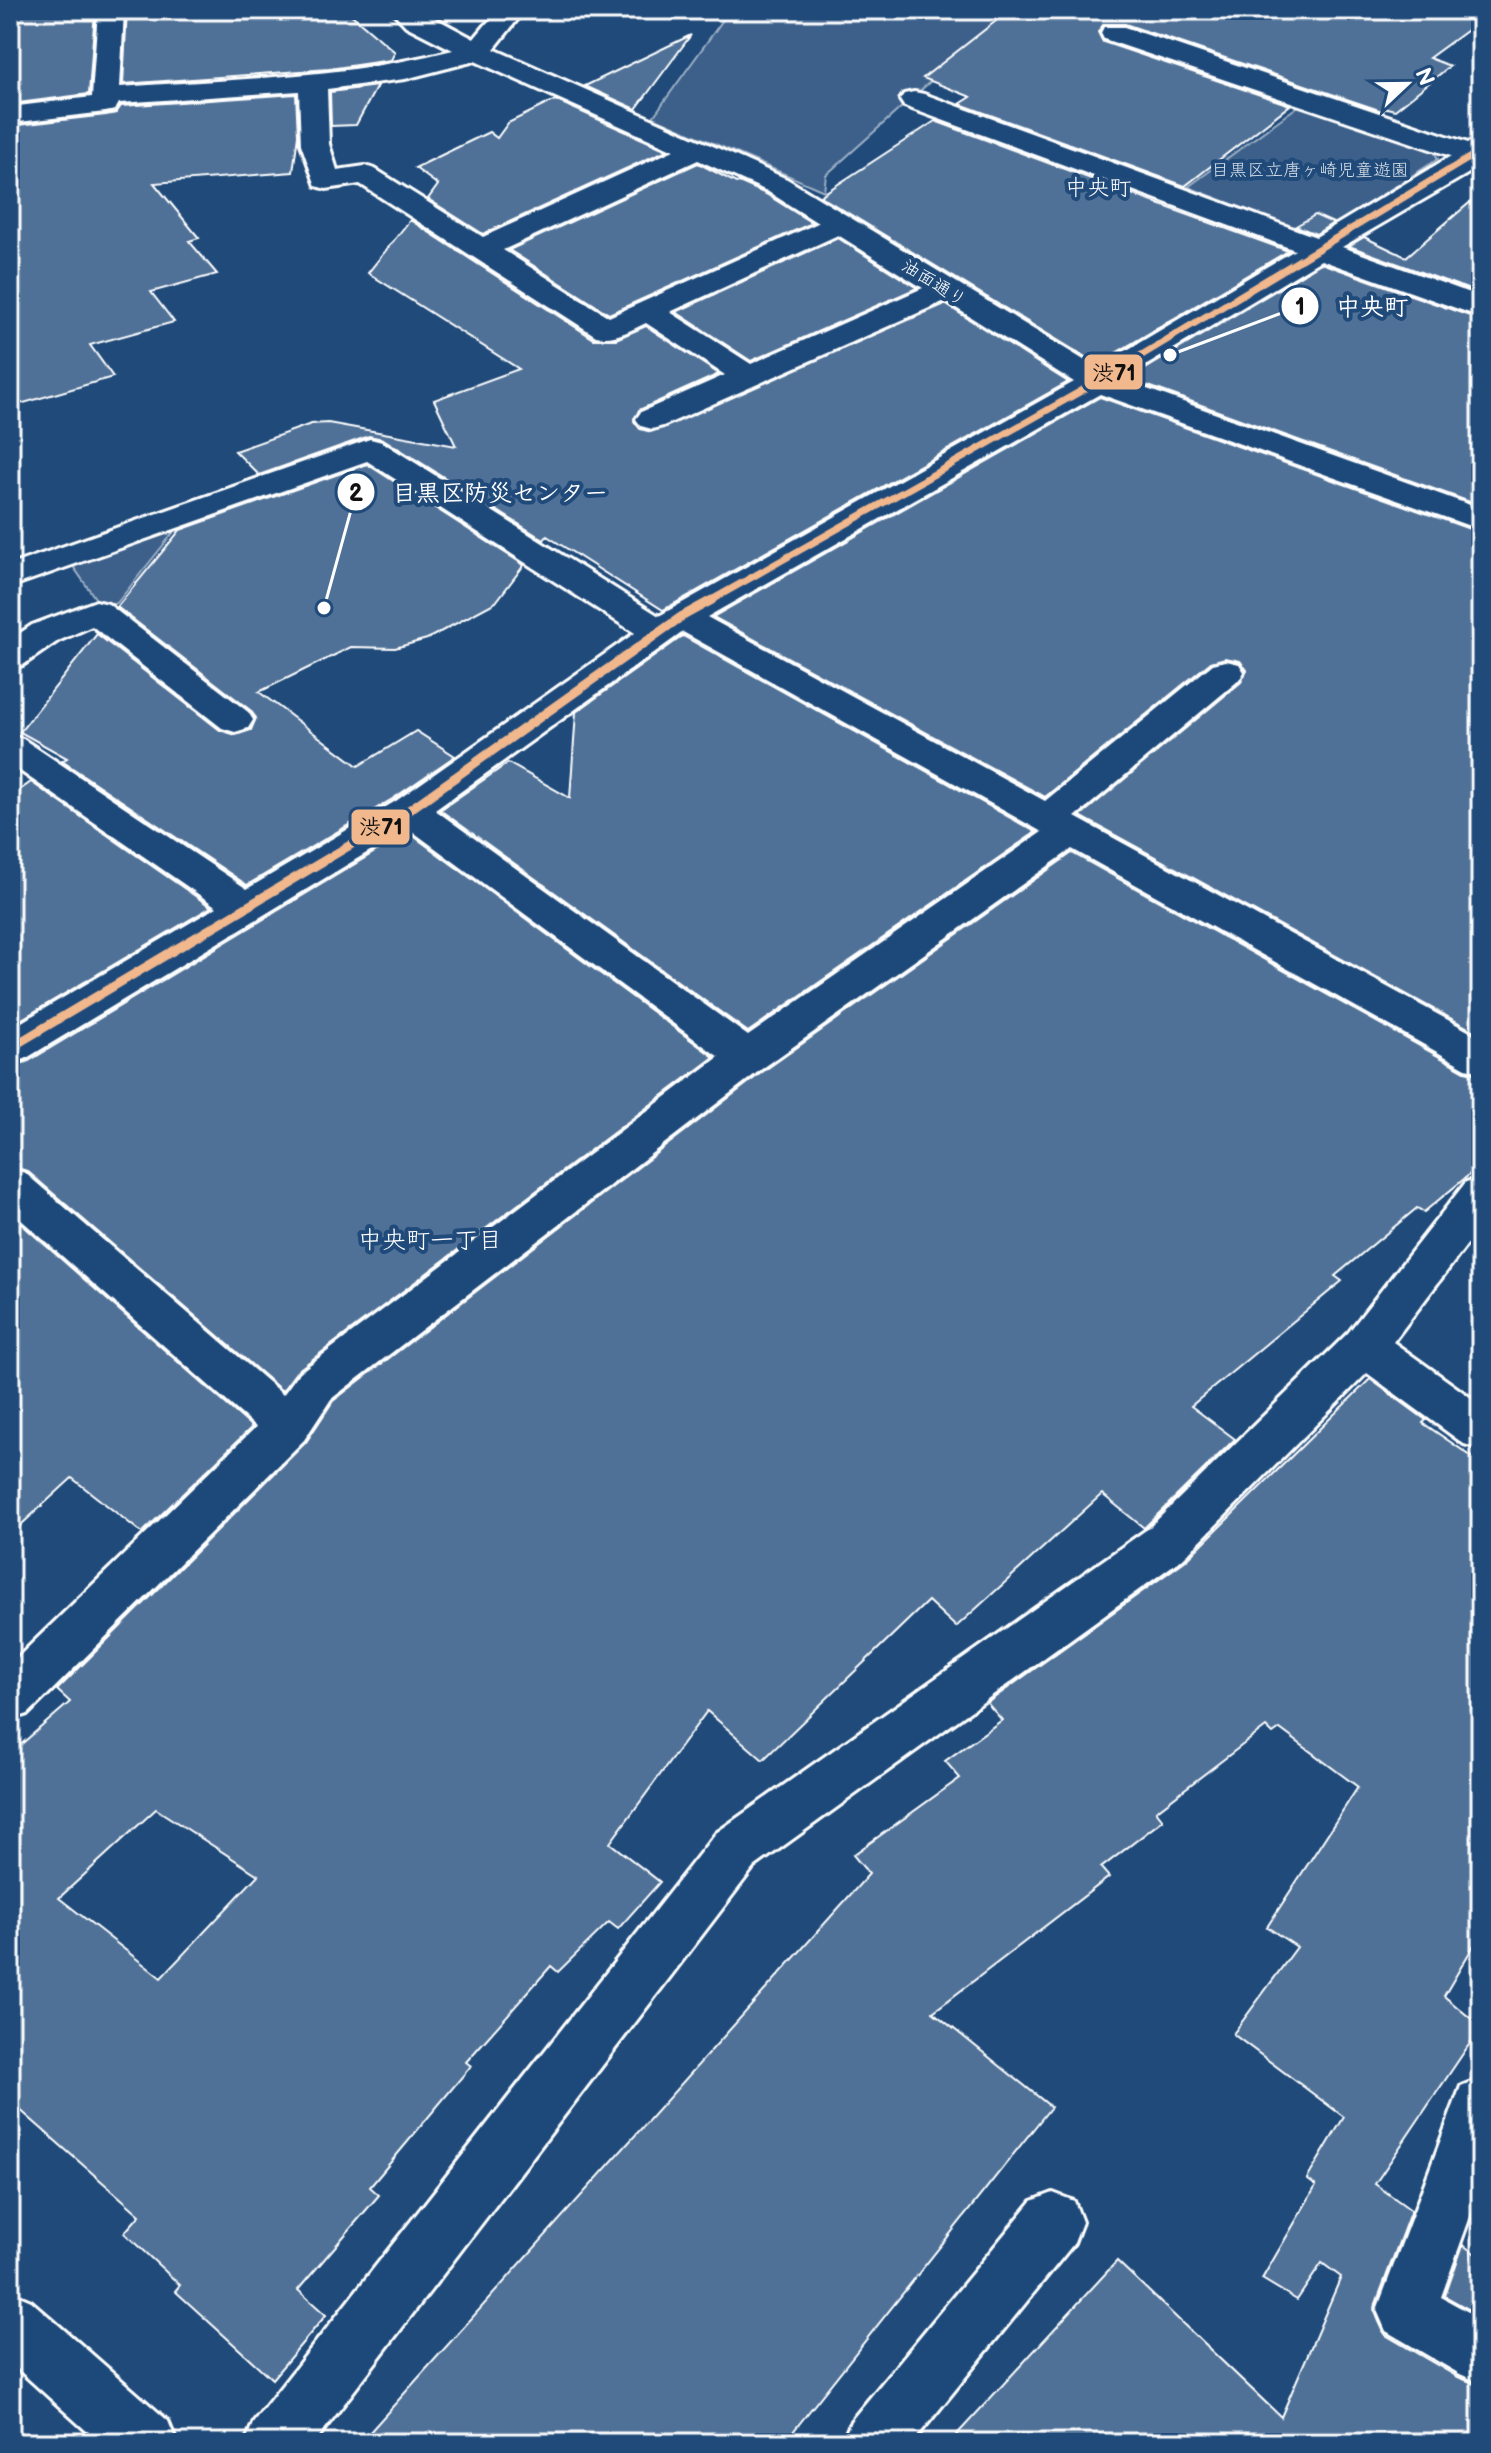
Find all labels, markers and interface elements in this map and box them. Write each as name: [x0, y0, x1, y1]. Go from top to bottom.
north arrow: [1367, 44, 1447, 124]
text: N: [1409, 64, 1440, 90]
park label: 目黒区立唐ヶ崎児童遊園: [1211, 160, 1409, 181]
district label: 中央町: [1065, 175, 1131, 202]
street label: 油面通り: [898, 255, 970, 311]
callout: 中央町: [1280, 282, 1424, 330]
text: 1: [1295, 293, 1305, 322]
text: 中央町: [1336, 293, 1408, 322]
line badge: 渋71: [1083, 353, 1144, 391]
text: 渋71: [1092, 360, 1136, 387]
callout: 目黒区防災センター: [336, 468, 624, 516]
text: 2: [349, 479, 364, 508]
text: 目黒区防災センター: [392, 479, 608, 508]
line badge: 渋71: [350, 808, 411, 846]
text: 渋71: [359, 814, 403, 841]
district label: 中央町一丁目: [358, 1226, 502, 1255]

